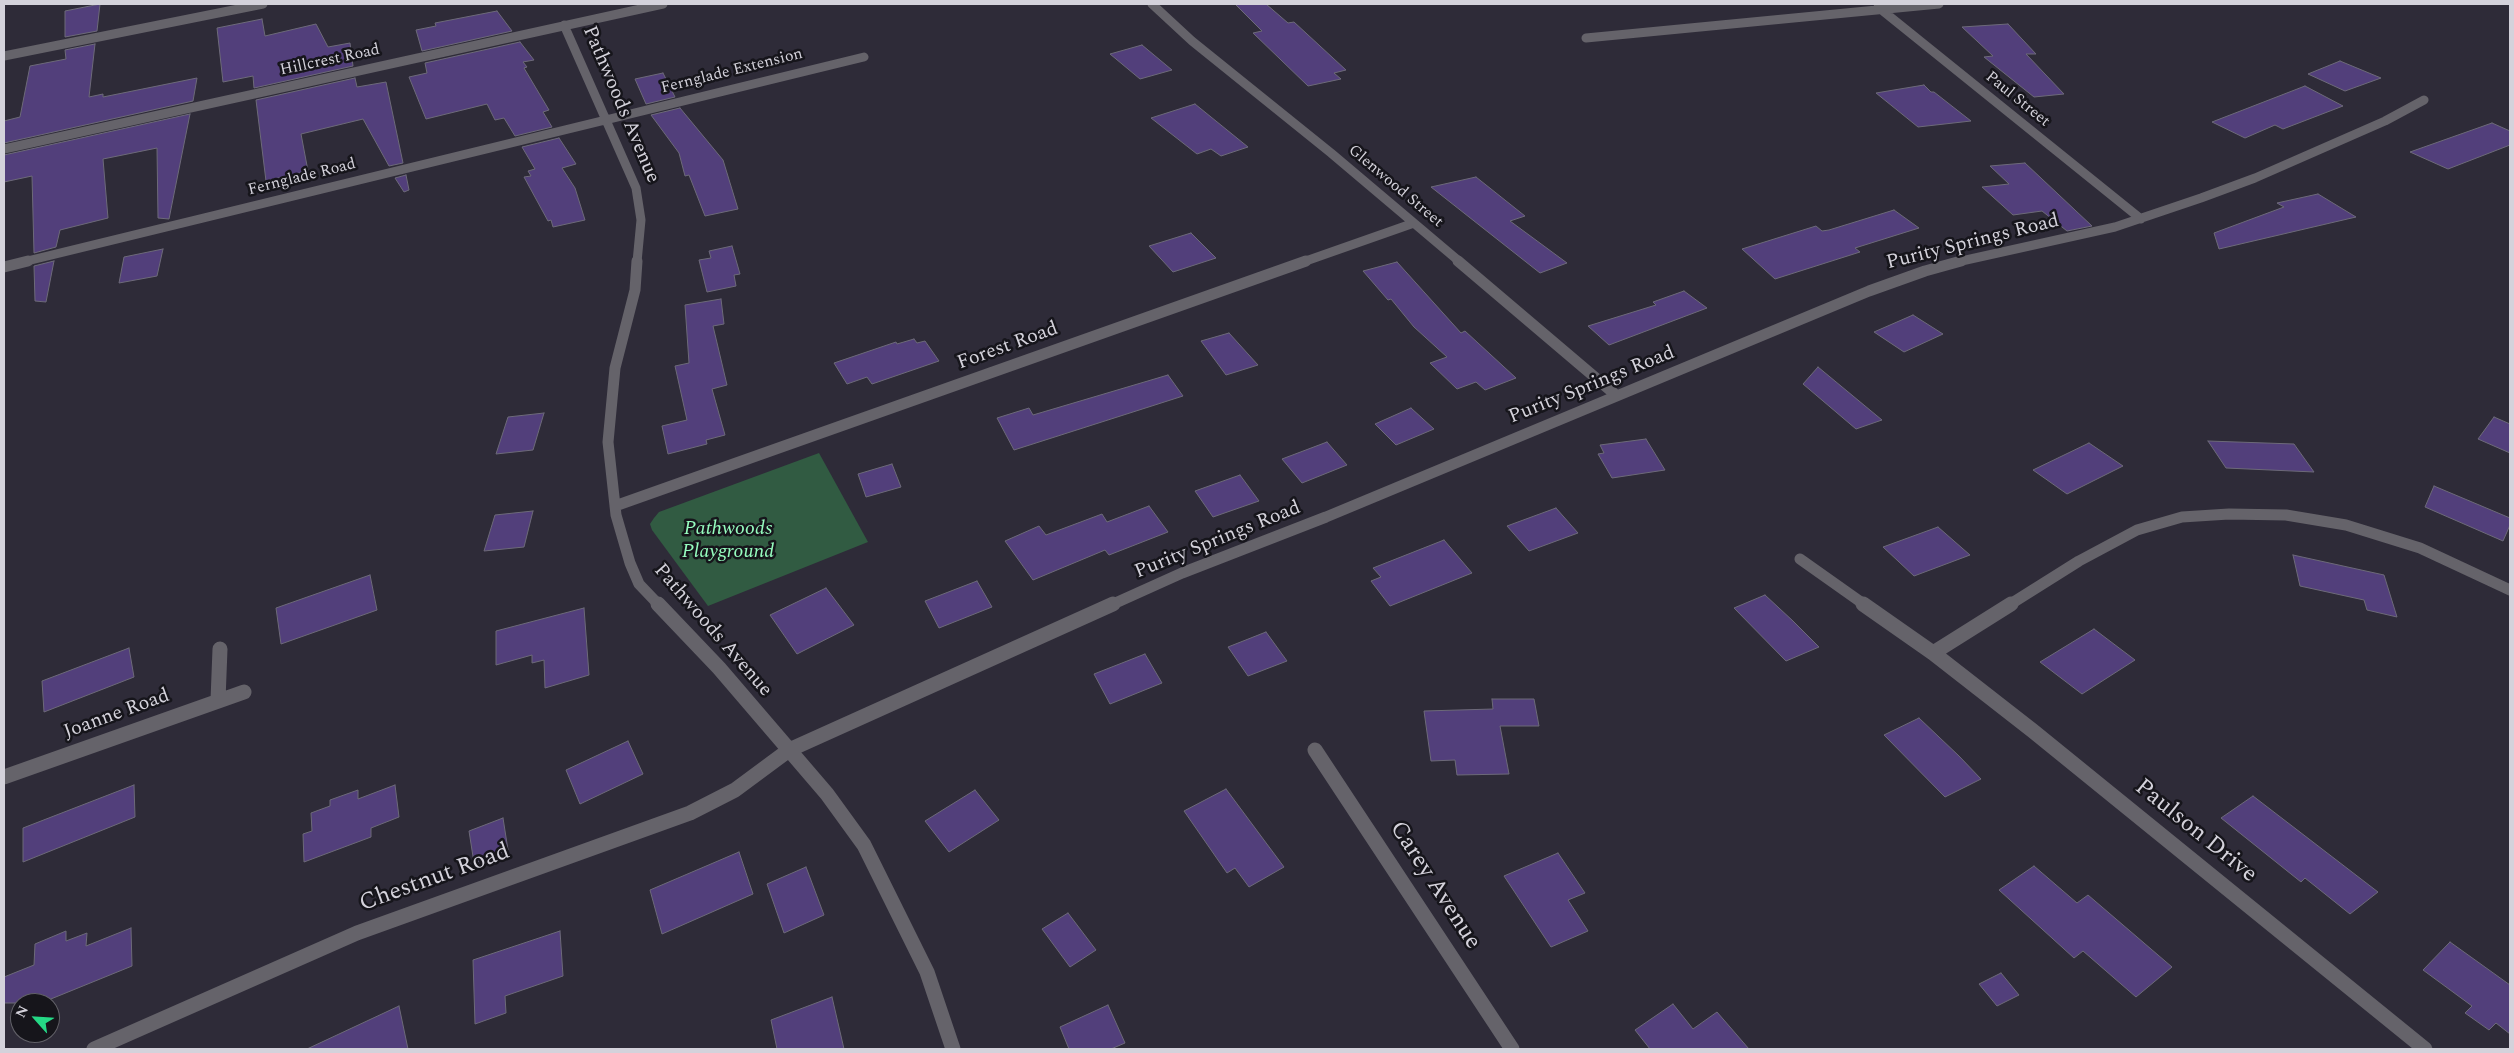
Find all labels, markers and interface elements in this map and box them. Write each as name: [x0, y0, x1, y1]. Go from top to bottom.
street label: Pathwoods Avenue: [576, 23, 664, 187]
street label: Hillcrest Road: [278, 41, 382, 81]
street label: Fernglade Extension: [659, 45, 805, 99]
street label: Paul Street: [1981, 68, 2053, 132]
street label: Glenwood Street: [1344, 142, 1446, 232]
street label: Fernglade Road: [246, 155, 358, 201]
street label: Purity Springs Road: [1884, 210, 2062, 276]
street label: Forest Road: [954, 318, 1062, 376]
street label: Purity Springs Road: [1505, 342, 1679, 430]
street label: Purity Springs Road: [1131, 497, 1305, 585]
park label: Pathwoods Playground: [682, 518, 774, 565]
street label: Pathwoods Avenue: [648, 560, 776, 702]
street label: Joanne Road: [61, 685, 173, 745]
street label: Paulson Drive: [2128, 774, 2262, 890]
street label: Carey Avenue: [1382, 816, 1486, 956]
street label: Chestnut Road: [356, 838, 514, 920]
north arrow: [10, 993, 60, 1043]
text: N: [10, 1002, 34, 1021]

